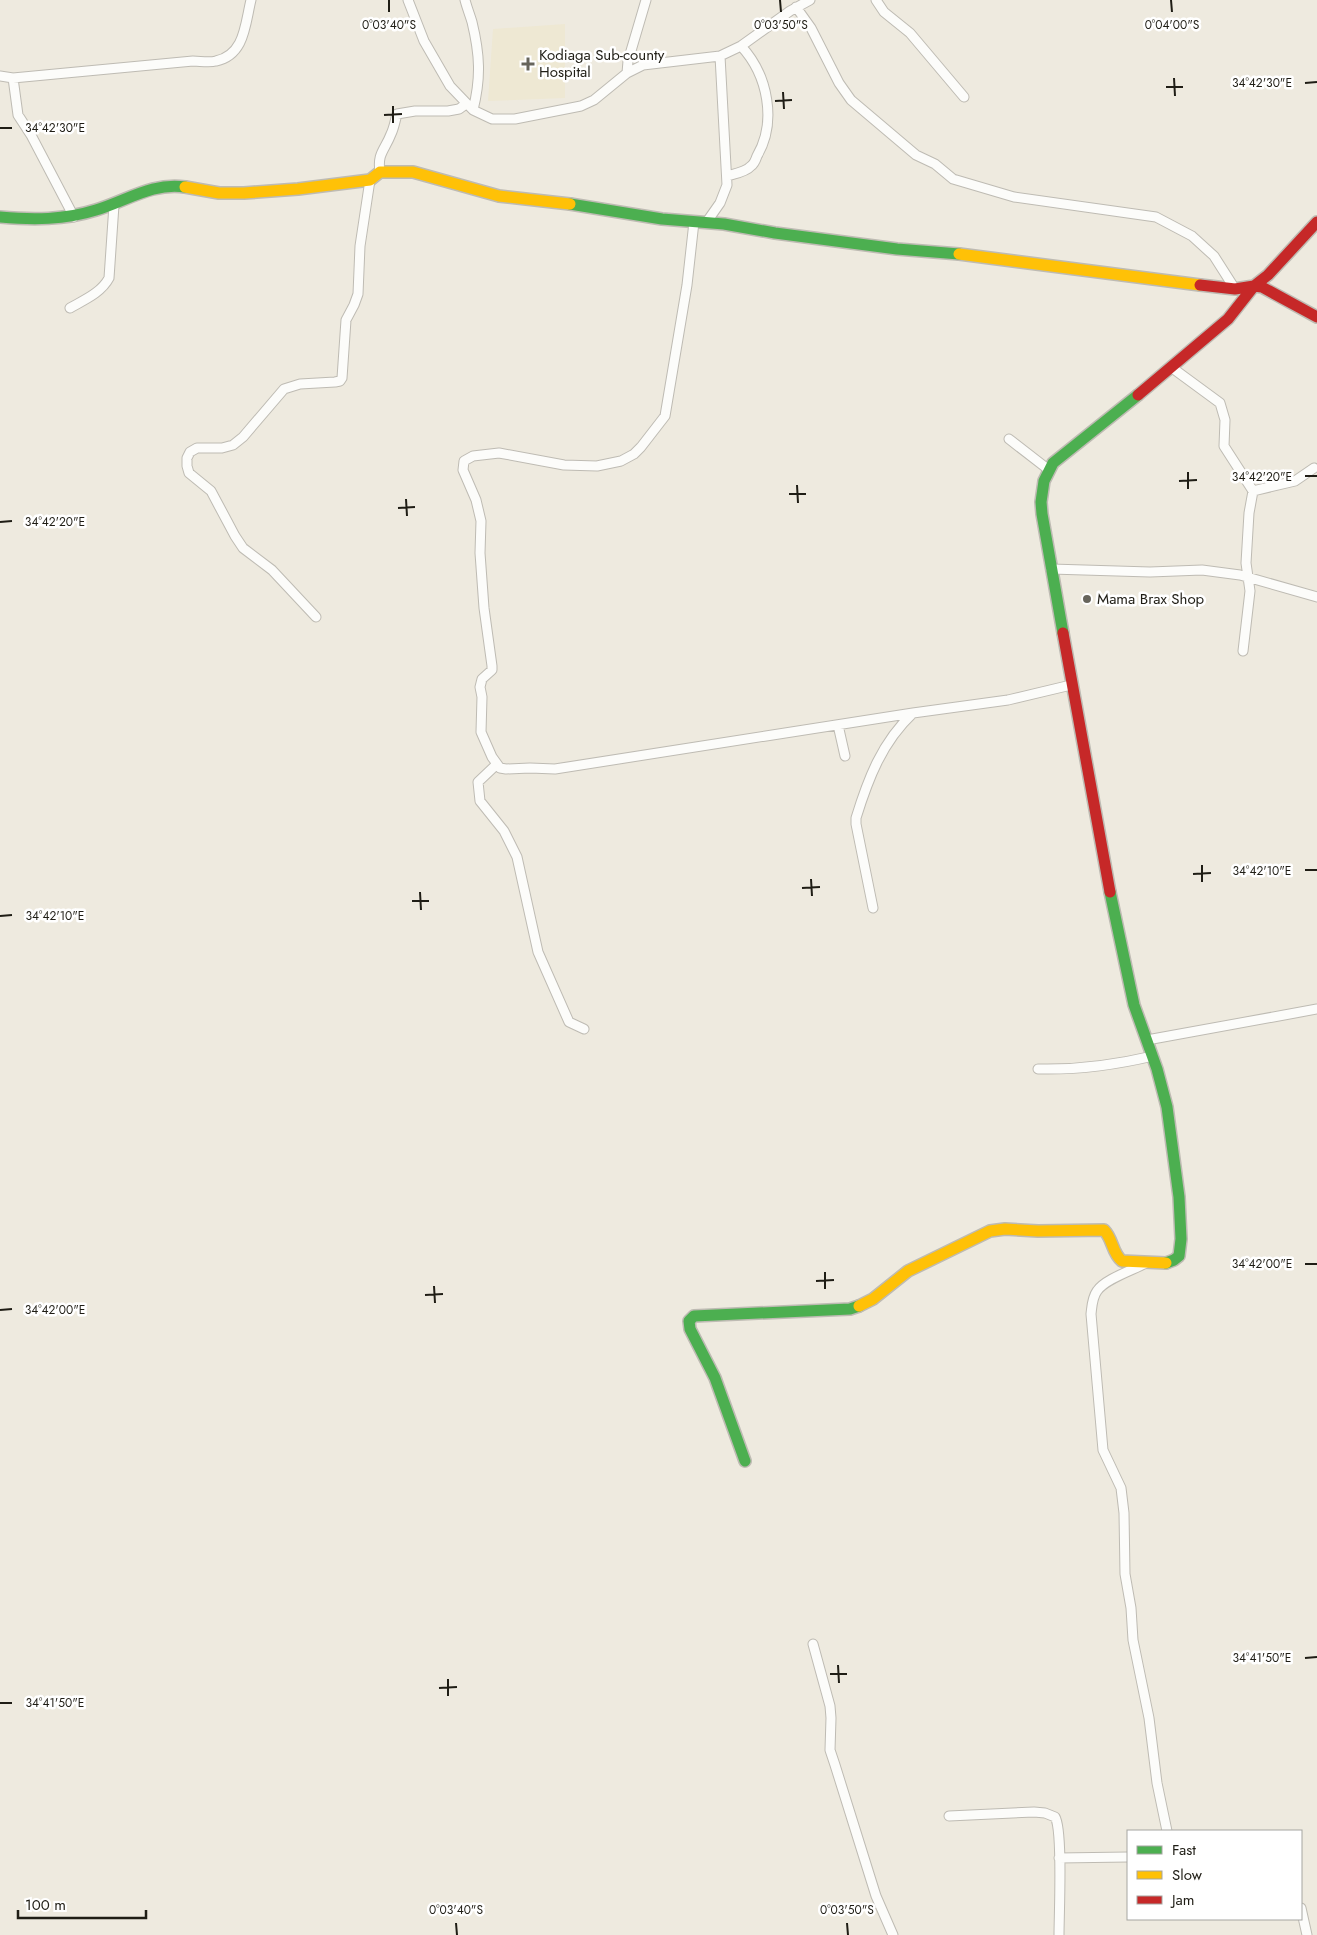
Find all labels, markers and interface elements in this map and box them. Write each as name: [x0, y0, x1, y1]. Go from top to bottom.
text: 0°03'40"S: [362, 16, 416, 34]
text: 0°03'50"S: [754, 16, 808, 34]
text: 0°04'00"S: [1145, 16, 1200, 34]
place label: Kodiaga Sub-county Hospital: [539, 44, 665, 83]
marker: Kodiaga Sub-county Hospital: [521, 57, 535, 71]
text: 34°42'30"E: [1232, 74, 1292, 92]
text: 34°42'30"E: [25, 119, 85, 137]
text: 34°42'20"E: [1232, 468, 1292, 486]
text: 34°42'20"E: [25, 513, 85, 531]
place label: Mama Brax Shop: [1097, 588, 1205, 610]
marker: Mama Brax Shop: [1081, 593, 1093, 605]
text: 34°42'10"E: [1233, 862, 1291, 880]
text: 34°42'10"E: [26, 907, 84, 925]
text: 34°42'00"E: [1232, 1255, 1292, 1273]
text: 34°42'00"E: [25, 1301, 85, 1319]
text: 34°41'50"E: [1233, 1649, 1291, 1667]
text: 34°41'50"E: [26, 1694, 84, 1712]
legend: [1127, 1830, 1302, 1920]
text: Fast: [1172, 1839, 1196, 1861]
text: Slow: [1172, 1864, 1203, 1886]
scale bar: [18, 1888, 145, 1920]
text: Jam: [1170, 1889, 1195, 1911]
text: 100 m: [25, 1894, 66, 1916]
text: 0°03'40"S: [429, 1901, 483, 1919]
text: 0°03'50"S: [820, 1901, 874, 1919]

